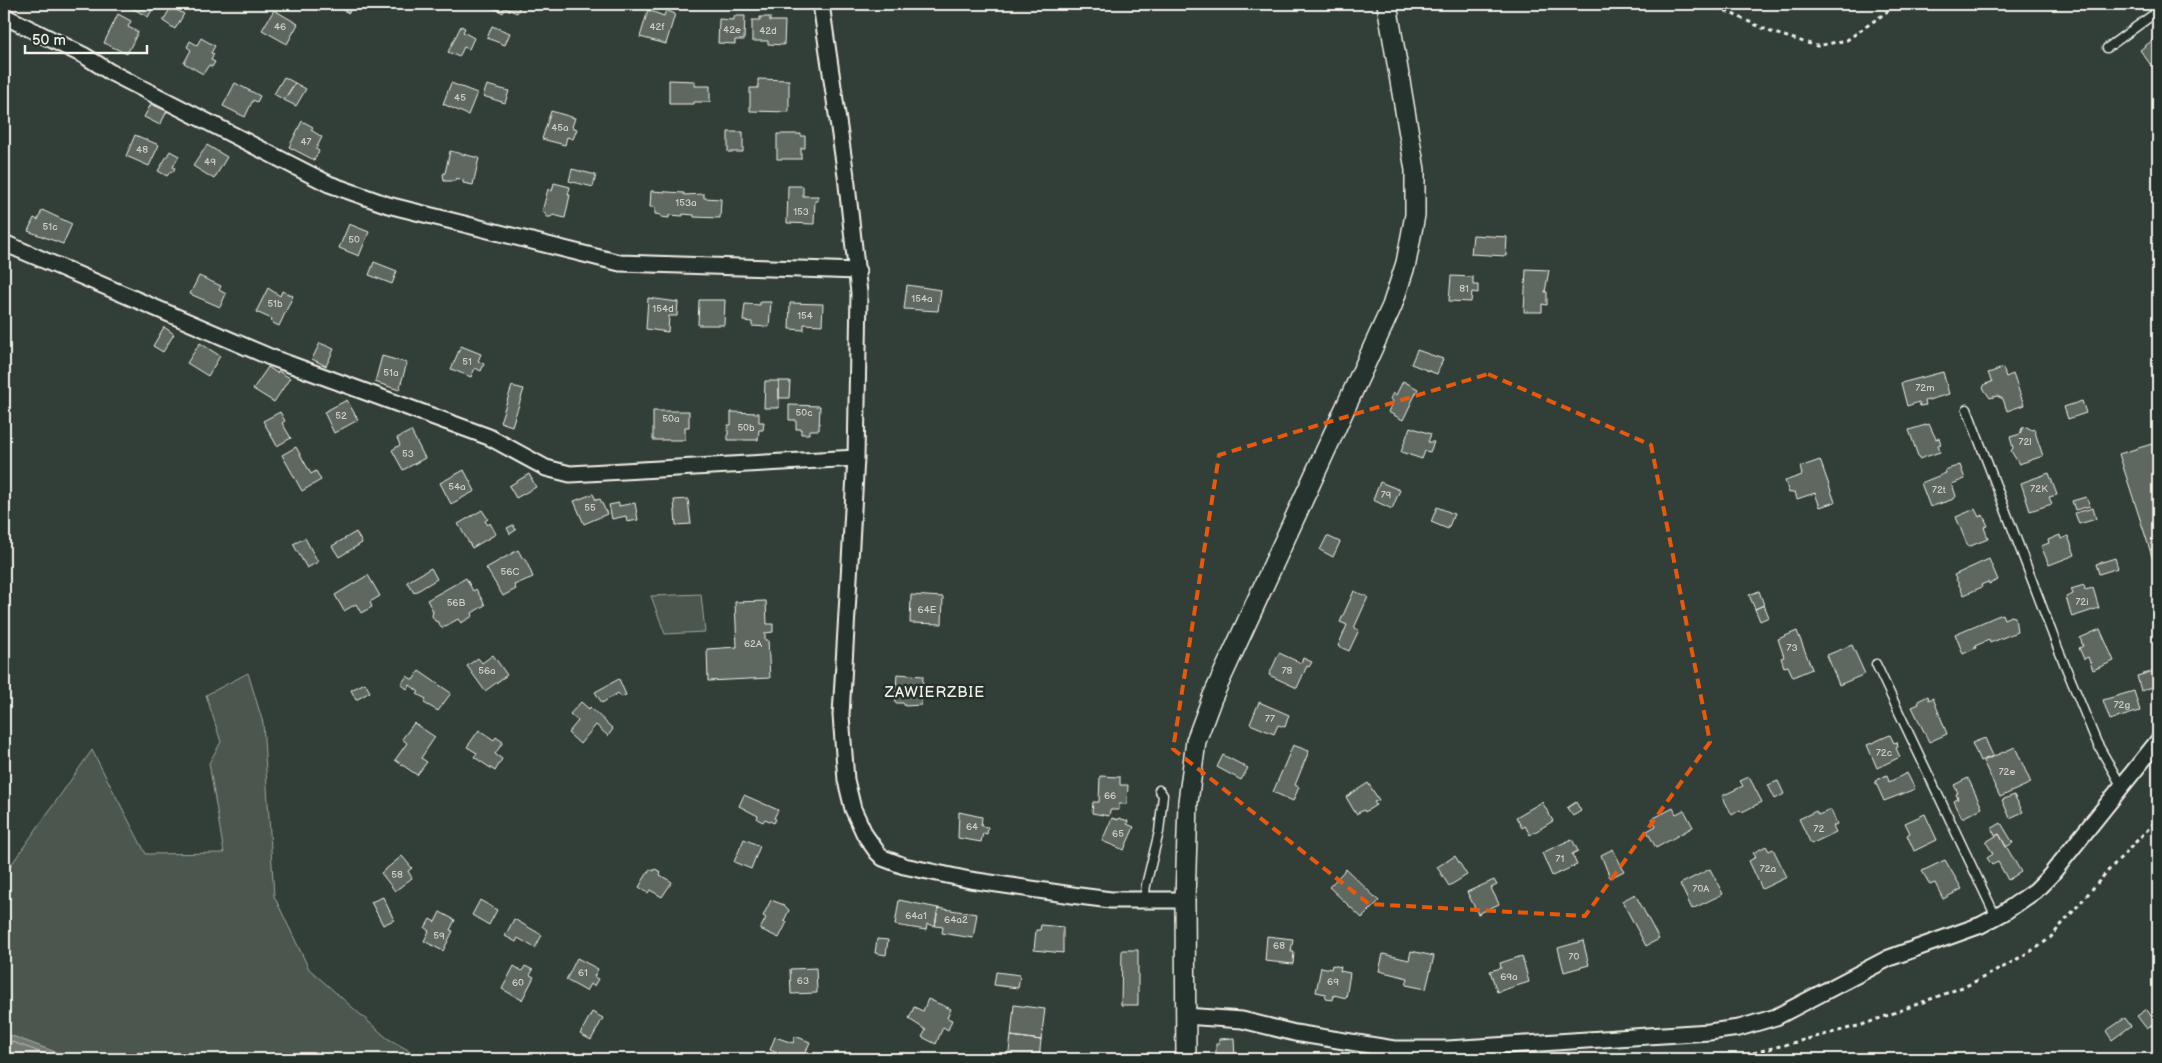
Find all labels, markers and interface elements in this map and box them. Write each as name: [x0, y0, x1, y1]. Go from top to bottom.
house number: 46: [274, 21, 286, 33]
house number: 42f: [649, 21, 665, 33]
scale bar: [25, 22, 148, 54]
house number: 42e: [723, 24, 741, 36]
house number: 42d: [759, 25, 777, 37]
text: 50 m: [32, 31, 66, 50]
house number: 45: [454, 92, 466, 104]
house number: 45a: [551, 122, 569, 134]
house number: 47: [300, 136, 312, 148]
house number: 48: [136, 144, 148, 156]
house number: 49: [204, 156, 216, 168]
house number: 153a: [675, 197, 697, 209]
house number: 153: [793, 206, 809, 218]
house number: 51c: [43, 221, 57, 233]
house number: 50: [348, 234, 360, 246]
house number: 81: [1459, 283, 1469, 295]
house number: 154a: [911, 293, 933, 305]
house number: 51b: [267, 298, 283, 310]
house number: 154d: [652, 303, 674, 315]
house number: 154: [797, 310, 813, 322]
house number: 51: [462, 356, 472, 368]
house number: 51a: [383, 367, 399, 379]
house number: 72m: [1915, 382, 1935, 394]
house number: 50c: [796, 407, 812, 419]
house number: 52: [335, 410, 347, 422]
house number: 50a: [662, 413, 680, 425]
house number: 50b: [737, 422, 755, 434]
house number: 72l: [2018, 436, 2032, 448]
house number: 53: [402, 448, 414, 460]
house number: 54a: [448, 481, 466, 493]
house number: 72K: [2030, 483, 2048, 495]
house number: 72t: [1932, 484, 1946, 496]
house number: 79: [1381, 489, 1392, 501]
house number: 55: [584, 502, 596, 514]
house number: 56C: [501, 566, 519, 578]
house number: 72i: [2075, 596, 2089, 608]
house number: 56B: [447, 597, 465, 609]
house number: 64E: [918, 604, 937, 616]
house number: 62A: [744, 638, 763, 650]
house number: 73: [1786, 642, 1798, 654]
house number: 56a: [478, 665, 496, 677]
house number: 78: [1282, 665, 1293, 677]
district label: ZAWIERZBIE: [884, 683, 985, 702]
house number: 72g: [2114, 699, 2131, 711]
house number: 77: [1265, 713, 1275, 725]
house number: 72c: [1876, 747, 1892, 759]
house number: 72e: [1999, 766, 2015, 778]
house number: 66: [1104, 790, 1116, 802]
house number: 64: [966, 821, 978, 833]
house number: 72: [1814, 823, 1825, 835]
house number: 65: [1112, 828, 1124, 840]
house number: 71: [1556, 853, 1565, 865]
house number: 72a: [1760, 863, 1777, 875]
house number: 58: [391, 869, 403, 881]
house number: 70A: [1693, 883, 1710, 895]
house number: 64a1: [905, 910, 927, 922]
house number: 64a2: [944, 914, 968, 926]
house number: 59: [433, 930, 445, 942]
house number: 68: [1273, 940, 1285, 952]
house number: 70: [1569, 951, 1580, 963]
house number: 61: [578, 967, 588, 979]
house number: 69a: [1500, 971, 1518, 983]
house number: 63: [797, 975, 809, 987]
house number: 69: [1327, 976, 1339, 988]
house number: 60: [512, 977, 524, 989]

